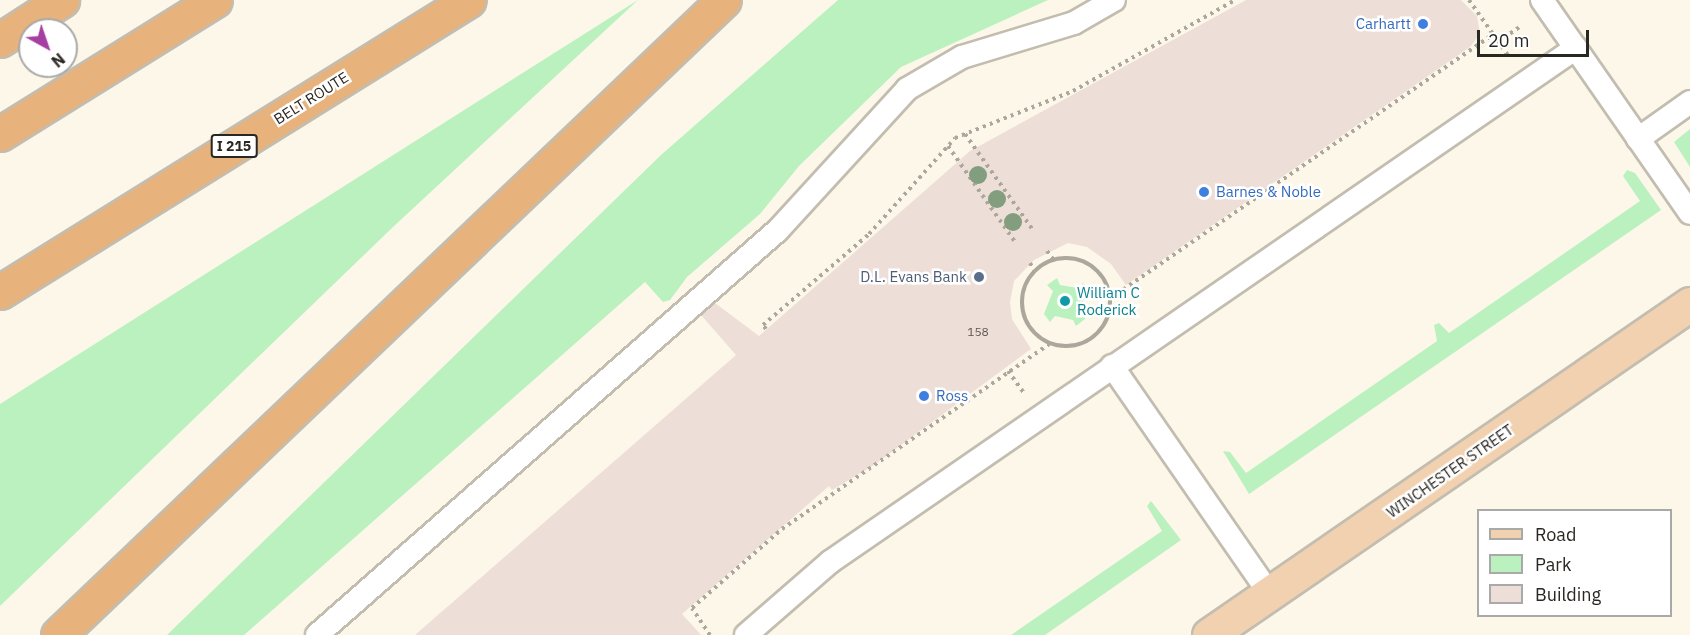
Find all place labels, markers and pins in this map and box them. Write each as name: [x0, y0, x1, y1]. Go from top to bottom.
place label: Carhartt: [1356, 15, 1411, 33]
marker: Carhartt: [1416, 17, 1430, 31]
place label: Barnes & Noble: [1216, 183, 1321, 201]
marker: Barnes & Noble: [1197, 185, 1211, 199]
place label: D.L. Evans Bank: [860, 268, 967, 286]
marker: D.L. Evans Bank: [972, 270, 986, 284]
place label: William C Roderick: [1077, 283, 1140, 318]
marker: William C Roderick: [1058, 294, 1072, 308]
place label: Ross: [936, 387, 968, 405]
marker: Ross: [917, 389, 931, 403]

